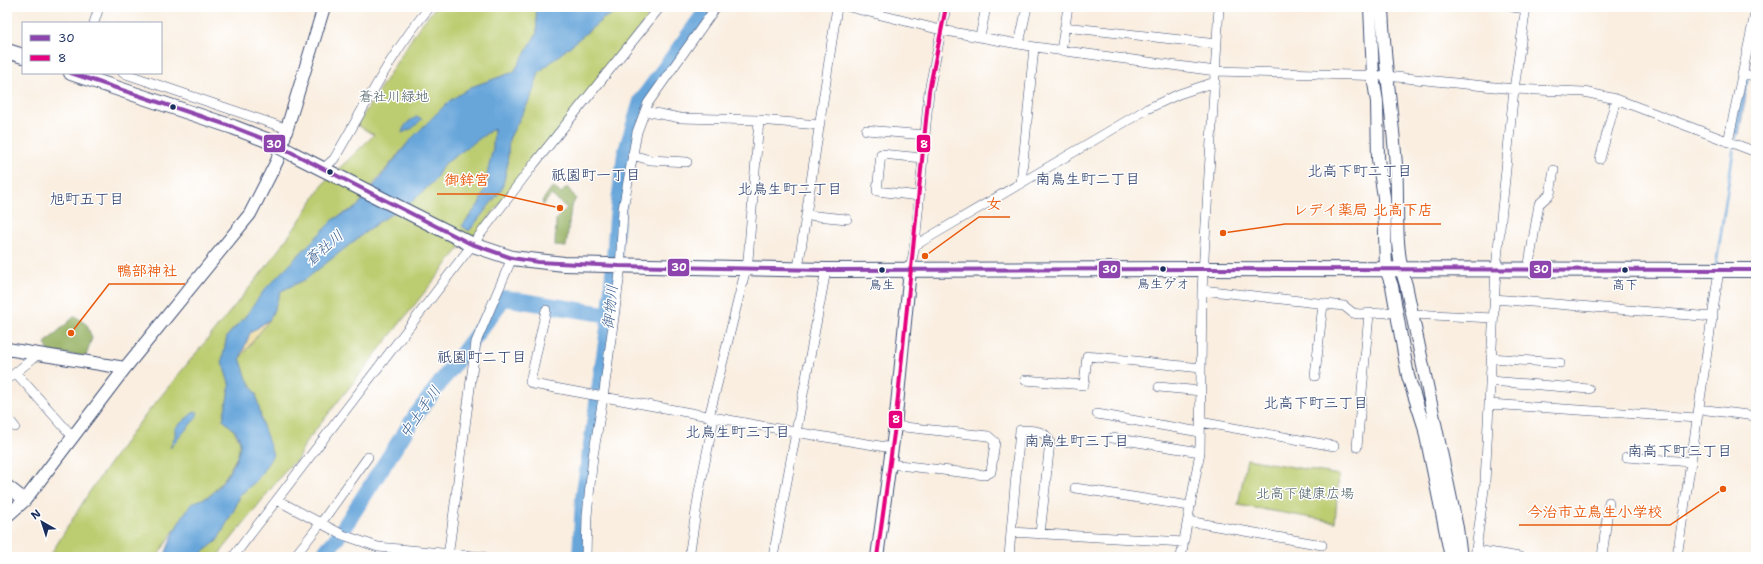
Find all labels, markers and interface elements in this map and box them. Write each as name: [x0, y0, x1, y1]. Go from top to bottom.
legend: [22, 22, 162, 74]
text: 30: [58, 30, 75, 46]
text: 8: [58, 50, 66, 66]
park label: 蒼社川緑地: [359, 87, 429, 105]
unlabelled marker: [168, 102, 178, 112]
line badge: 30: [263, 134, 286, 153]
line badge: 8: [916, 134, 931, 153]
text: 30: [266, 137, 282, 152]
text: 8: [920, 137, 928, 152]
district label: 北高下町二丁目: [1307, 161, 1413, 181]
district label: 祇園町一丁目: [551, 165, 641, 185]
unlabelled marker: [325, 167, 335, 177]
callout: 御鉾宮: [437, 167, 498, 194]
district label: 南鳥生町二丁目: [1035, 169, 1141, 189]
text: 御鉾宮: [444, 170, 490, 190]
district label: 北鳥生町二丁目: [737, 179, 843, 199]
district label: 旭町五丁目: [49, 189, 125, 209]
callout: 女: [979, 190, 1010, 217]
text: 女: [986, 194, 1002, 214]
callout: レデイ薬局 北高下店: [1285, 197, 1441, 224]
text: レデイ薬局 北高下店: [1293, 200, 1433, 220]
water label: 蒼社川: [300, 226, 348, 270]
callout: 鴨部神社: [109, 257, 185, 284]
line badge: 30: [667, 258, 690, 277]
text: 30: [671, 260, 687, 275]
line badge: 30: [1098, 260, 1121, 279]
line badge: 30: [1529, 260, 1552, 279]
text: 鴨部神社: [117, 261, 177, 281]
text: 30: [1102, 262, 1118, 277]
text: 30: [1533, 262, 1549, 277]
marker: 鳥生ゲオ: [1158, 264, 1168, 274]
marker: 鳥生: [877, 265, 887, 275]
marker: 高下: [1620, 265, 1630, 275]
place label: 鳥生ゲオ: [1137, 275, 1189, 292]
place label: 鳥生: [869, 276, 895, 293]
place label: 高下: [1612, 276, 1638, 293]
water label: 御物川: [598, 284, 622, 330]
district label: 祇園町二丁目: [437, 347, 527, 367]
water label: 中土手川: [395, 382, 445, 442]
district label: 北高下町三丁目: [1263, 393, 1369, 413]
line badge: 8: [888, 410, 903, 429]
text: 8: [892, 412, 900, 427]
district label: 北鳥生町三丁目: [685, 422, 791, 442]
district label: 南鳥生町三丁目: [1024, 431, 1130, 451]
district label: 南高下町三丁目: [1627, 441, 1733, 461]
park label: 北高下健康広場: [1256, 484, 1354, 502]
callout: 今治市立鳥生小学校: [1519, 498, 1670, 525]
north arrow: [22, 502, 62, 542]
text: 今治市立鳥生小学校: [1527, 502, 1663, 522]
text: N: [28, 506, 44, 523]

